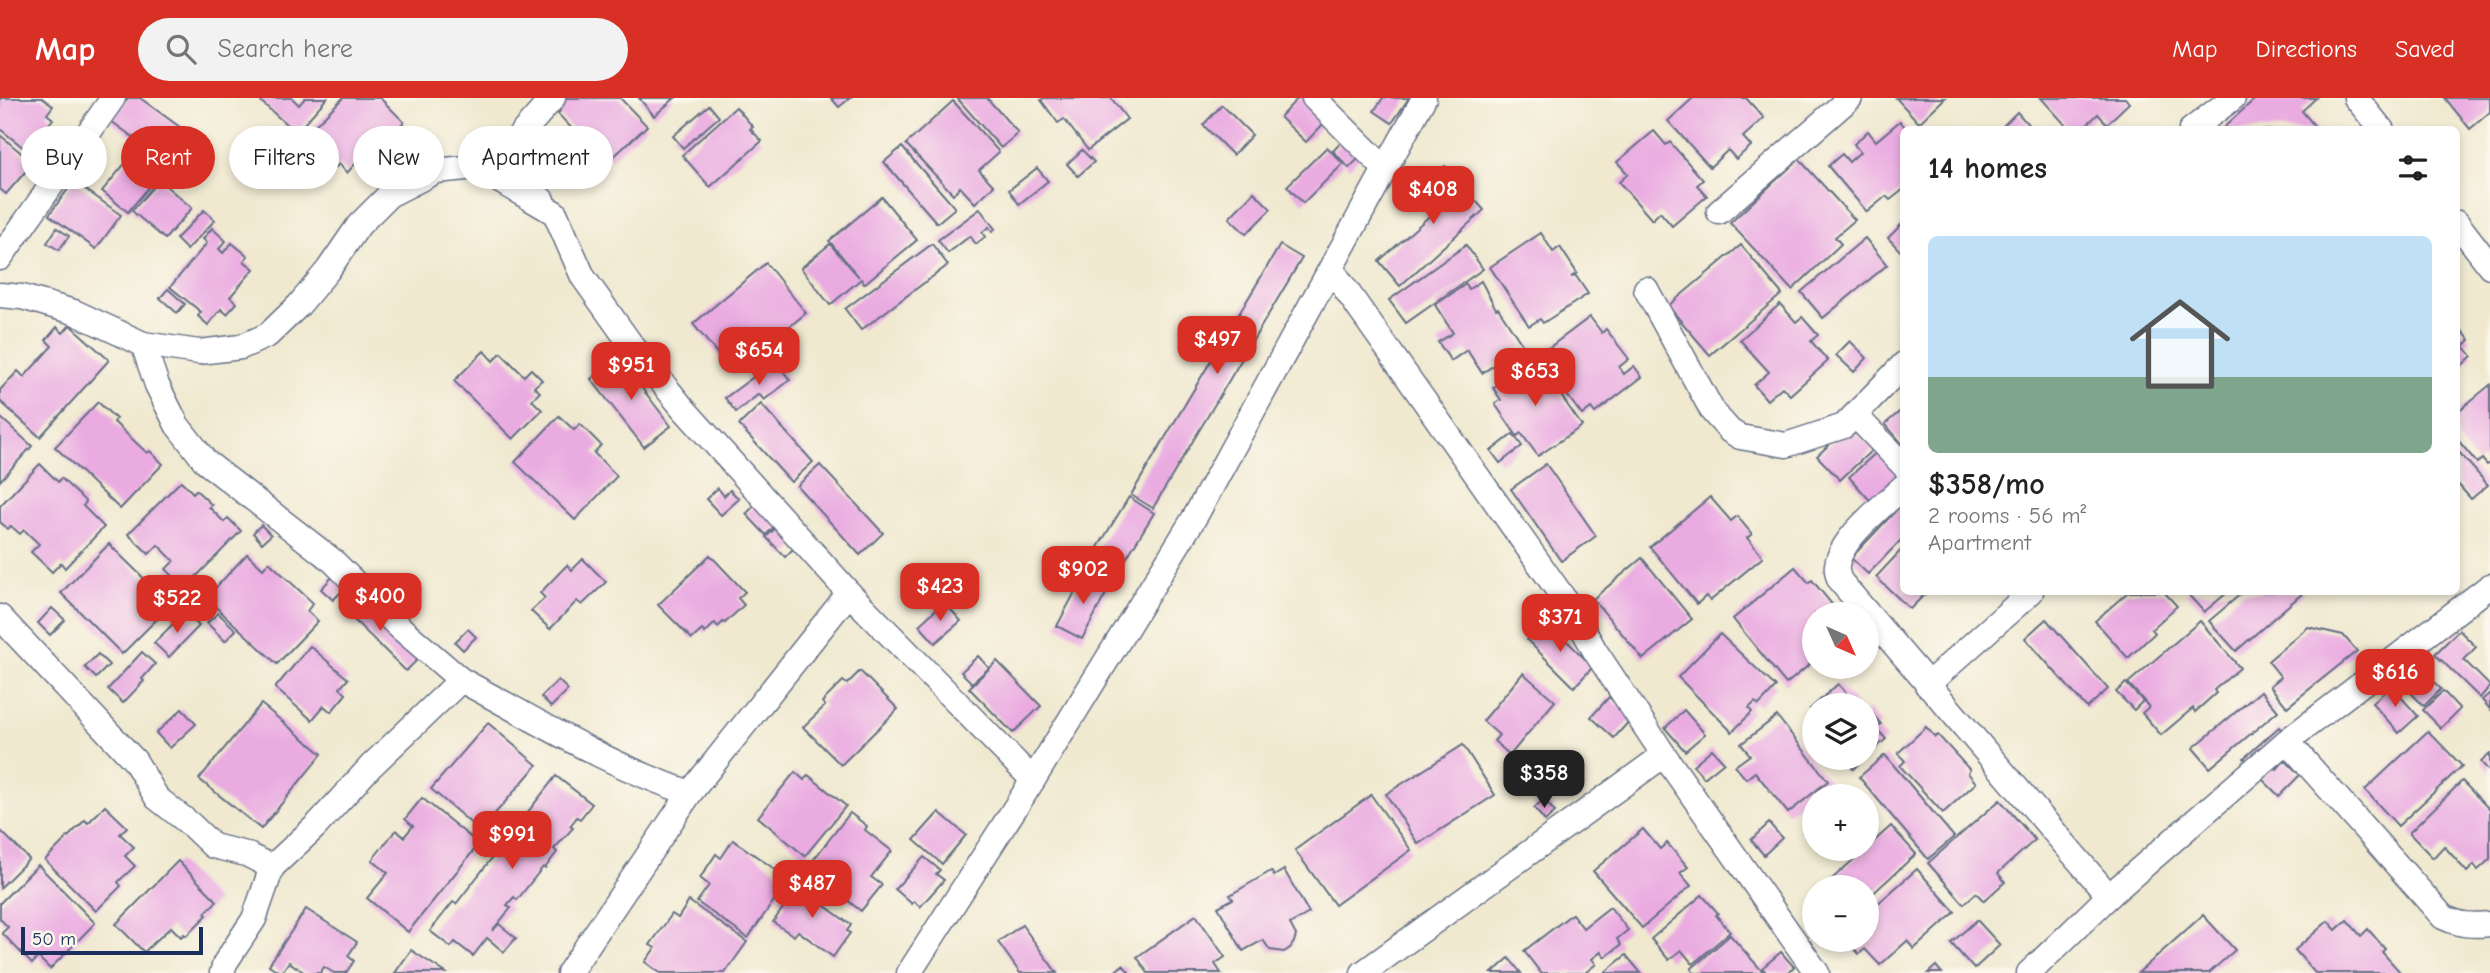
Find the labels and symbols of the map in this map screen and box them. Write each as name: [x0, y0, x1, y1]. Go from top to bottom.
pin: $408: [1392, 166, 1474, 226]
pin: $497: [1176, 316, 1258, 376]
pin: $654: [718, 328, 800, 387]
pin: $951: [590, 342, 672, 402]
pin: $653: [1494, 348, 1576, 408]
pin: $902: [1042, 546, 1124, 606]
pin: $423: [899, 564, 981, 623]
pin: $400: [339, 574, 421, 633]
pin: $522: [136, 575, 218, 635]
pin: $371: [1519, 594, 1601, 654]
north arrow: [1802, 602, 1880, 679]
pin: $616: [2354, 650, 2436, 709]
pin: $358: [1503, 750, 1585, 810]
pin: $991: [471, 812, 553, 871]
pin: $487: [771, 860, 853, 920]
scale bar: [21, 924, 203, 956]

